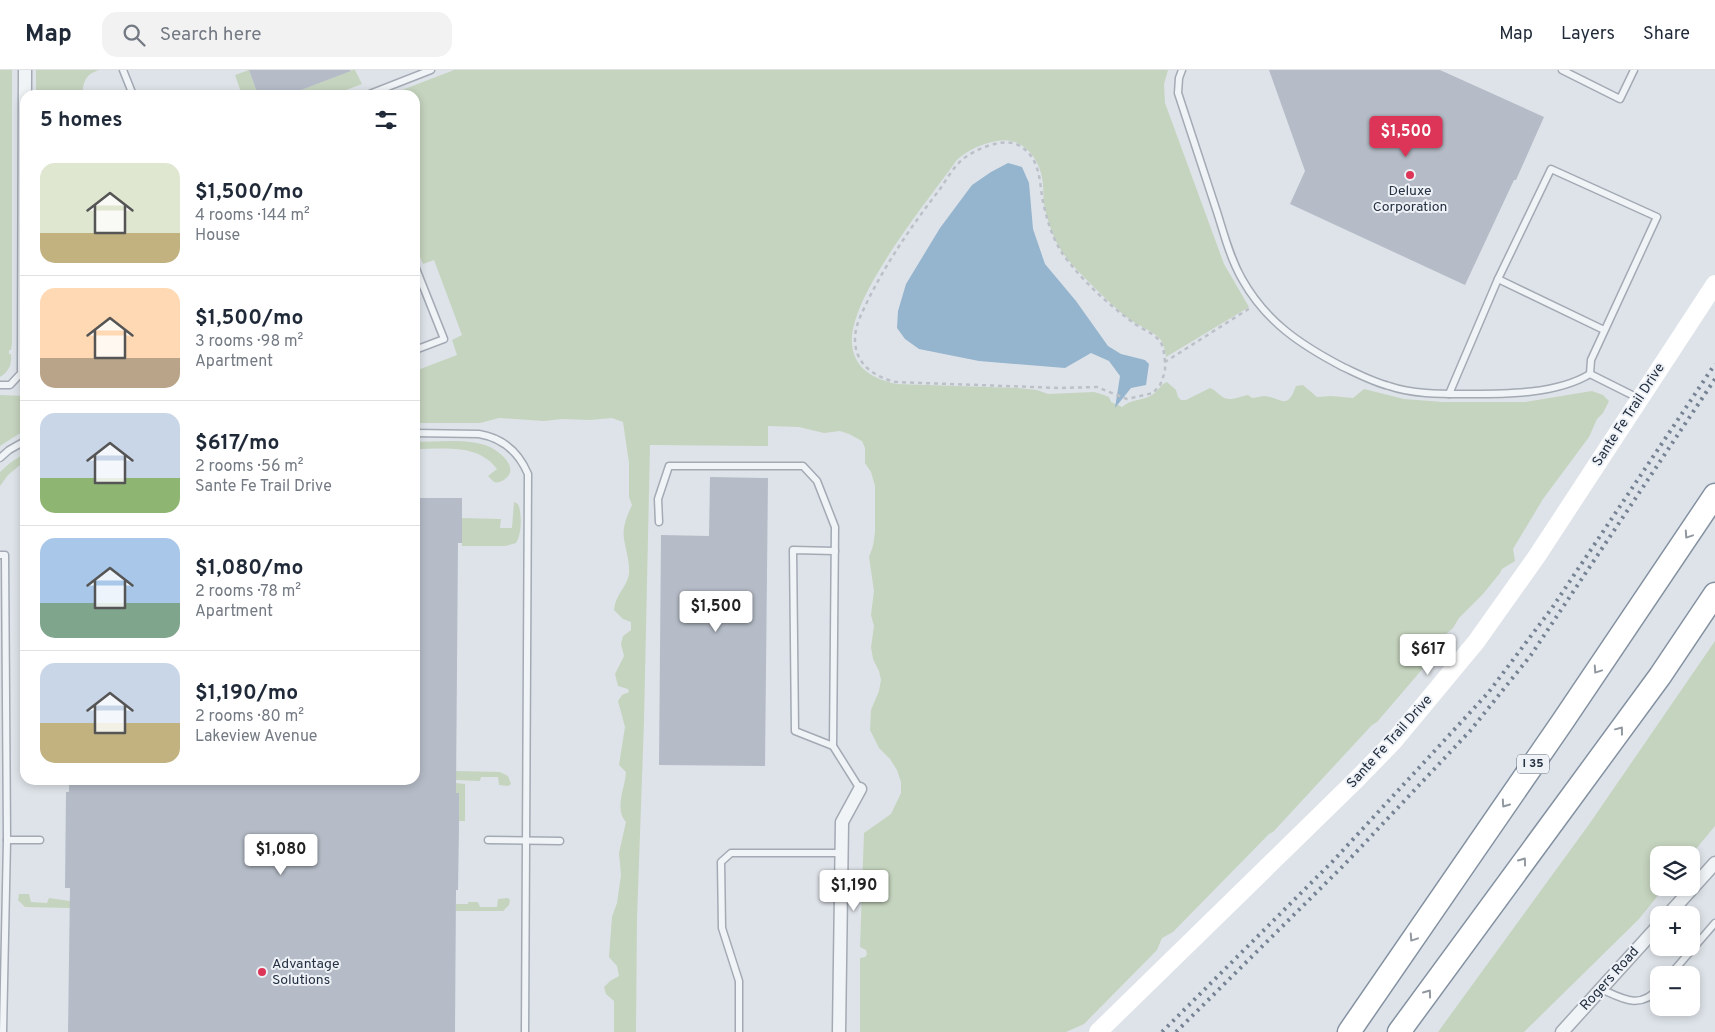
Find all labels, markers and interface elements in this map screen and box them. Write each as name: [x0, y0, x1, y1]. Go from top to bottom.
search box: [102, 12, 452, 57]
text: Map: [25, 20, 72, 50]
icon: search: [120, 21, 148, 49]
text: Search here: [160, 23, 261, 47]
text: Map: [1499, 23, 1533, 46]
text: Layers: [1561, 23, 1615, 46]
text: Share: [1643, 23, 1690, 46]
icon: filters: [372, 106, 400, 134]
text: 5 homes: [40, 107, 123, 134]
pin: $1,500: [1365, 116, 1447, 158]
text: $1,500: [1380, 122, 1432, 142]
marker: Deluxe Corporation: [1404, 169, 1416, 181]
text: $1,500/mo: [195, 179, 303, 206]
icon: home: [80, 183, 140, 243]
place label: Deluxe Corporation: [1373, 183, 1447, 216]
text: 4 rooms · 144 m²: [195, 206, 310, 226]
text: House: [195, 226, 240, 246]
text: $1,500/mo: [195, 305, 303, 332]
icon: home: [80, 308, 140, 368]
text: 3 rooms · 98 m²: [195, 332, 303, 352]
text: Apartment: [195, 352, 273, 372]
street label: Sante Fe Trail Drive: [1589, 360, 1669, 470]
text: $617/mo: [195, 430, 279, 457]
icon: home: [80, 433, 140, 493]
text: 2 rooms · 56 m²: [195, 457, 304, 477]
text: Sante Fe Trail Drive: [195, 477, 332, 497]
one-way arrow: [1685, 529, 1694, 539]
text: $1,080/mo: [195, 555, 303, 582]
icon: home: [80, 558, 140, 618]
text: 2 rooms · 78 m²: [195, 582, 301, 602]
pin: $1,500: [675, 590, 757, 633]
text: $1,500: [690, 597, 742, 617]
text: Apartment: [195, 602, 273, 622]
pin: $617: [1398, 634, 1458, 676]
text: $617: [1411, 640, 1445, 660]
one-way arrow: [1594, 664, 1603, 674]
text: $1,190/mo: [195, 680, 298, 707]
icon: home: [80, 683, 140, 743]
street label: Sante Fe Trail Drive: [1344, 692, 1436, 792]
text: 2 rooms · 80 m²: [195, 707, 304, 727]
text: Lakeview Avenue: [195, 727, 317, 747]
one-way arrow: [1614, 727, 1623, 736]
road number: I 35: [1517, 754, 1549, 774]
one-way arrow: [1502, 798, 1511, 808]
pin: $1,080: [240, 834, 322, 876]
text: $1,080: [255, 840, 307, 860]
map controls: [1650, 846, 1700, 1016]
button: layers: [1650, 846, 1700, 896]
one-way arrow: [1517, 857, 1526, 867]
pin: $1,190: [813, 870, 895, 912]
text: $1,190: [830, 876, 878, 896]
button: +: [1650, 906, 1700, 956]
one-way arrow: [1410, 933, 1420, 942]
street label: Rogers Road: [1577, 944, 1643, 1014]
place label: Advantage Solutions: [272, 956, 339, 989]
marker: Advantage Solutions: [256, 966, 268, 978]
button: −: [1650, 966, 1700, 1016]
one-way arrow: [1422, 989, 1431, 999]

